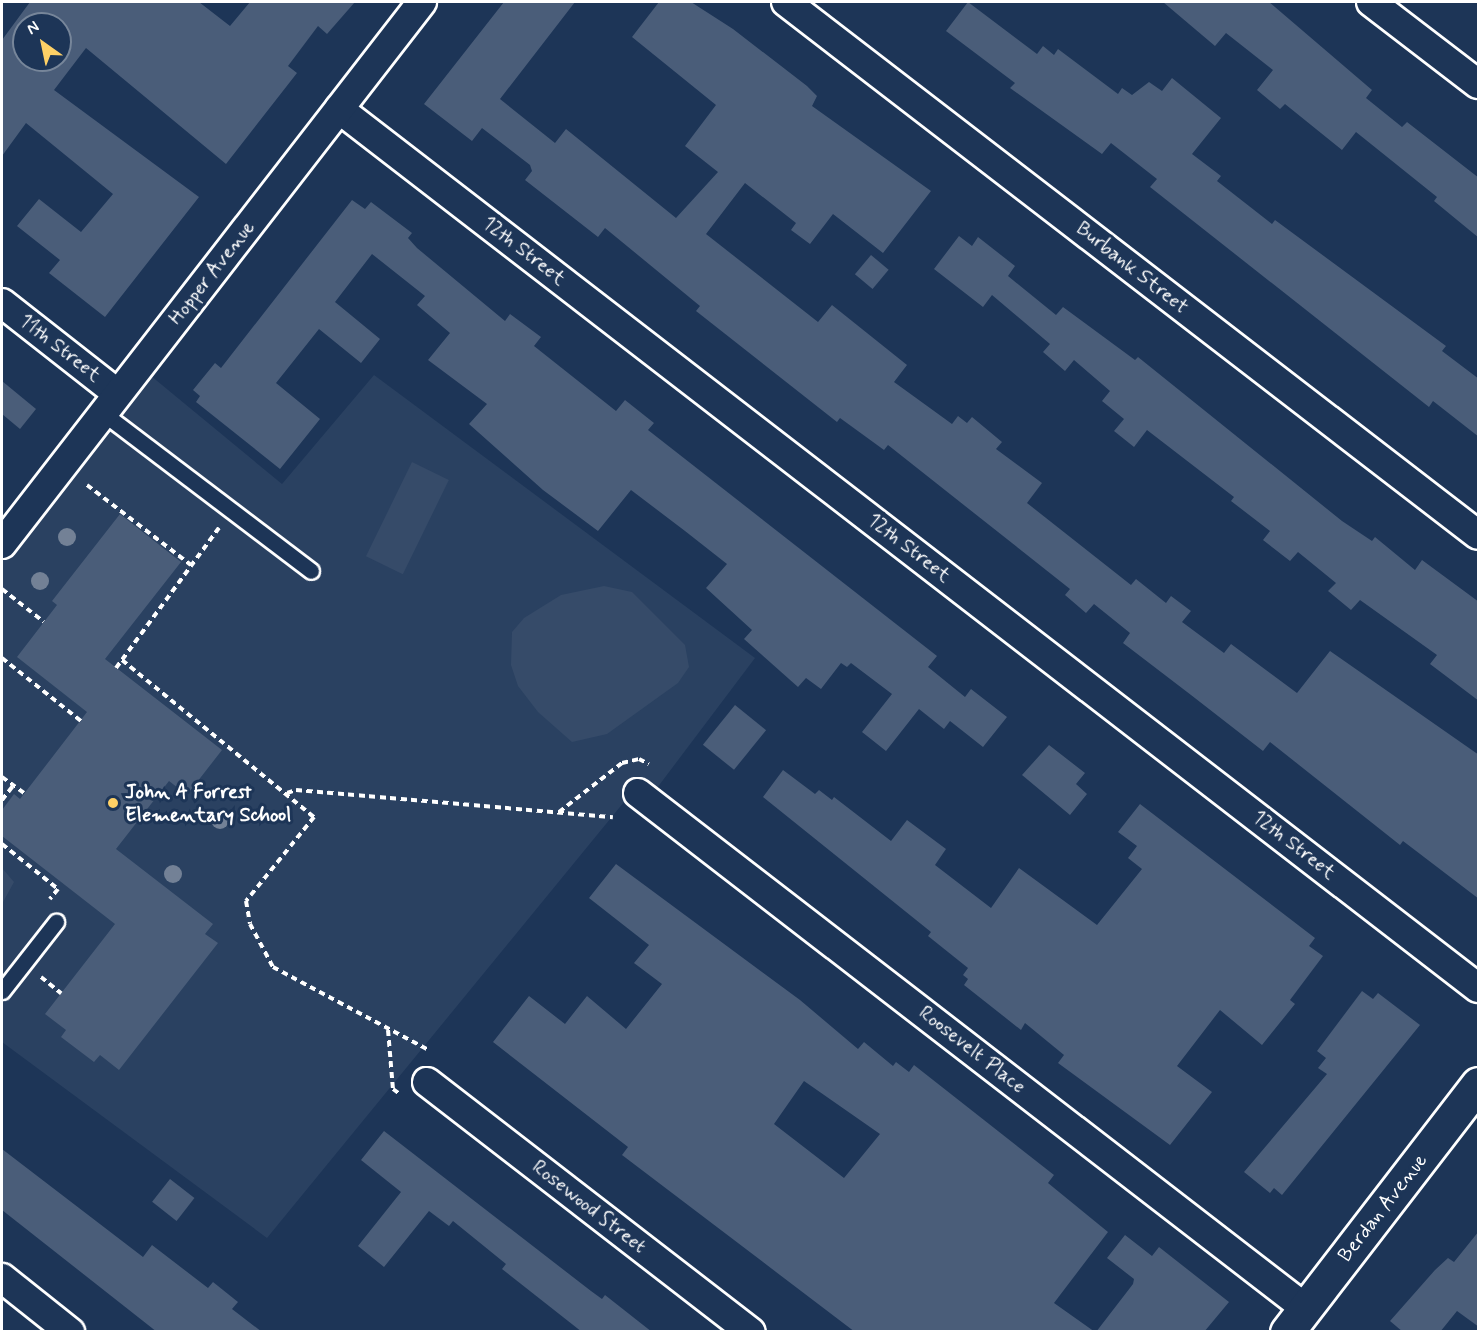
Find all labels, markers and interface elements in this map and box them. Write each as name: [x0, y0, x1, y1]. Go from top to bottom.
north arrow: [12, 12, 72, 72]
text: N: [23, 16, 43, 40]
street label: 12th Street: [478, 211, 570, 291]
street label: Hopper Avenue: [164, 217, 260, 329]
street label: Burbank Street: [1071, 217, 1193, 319]
street label: 11th Street: [14, 309, 106, 387]
street label: 12th Street: [863, 508, 955, 588]
place label: John A Forrest Elementary School: [125, 780, 291, 827]
marker: John A Forrest Elementary School: [106, 796, 120, 810]
street label: 12th Street: [1248, 805, 1340, 885]
street label: Roosevelt Place: [915, 1002, 1029, 1098]
street label: Berdan Avenue: [1334, 1150, 1432, 1266]
street label: Rosewood Street: [526, 1154, 652, 1260]

